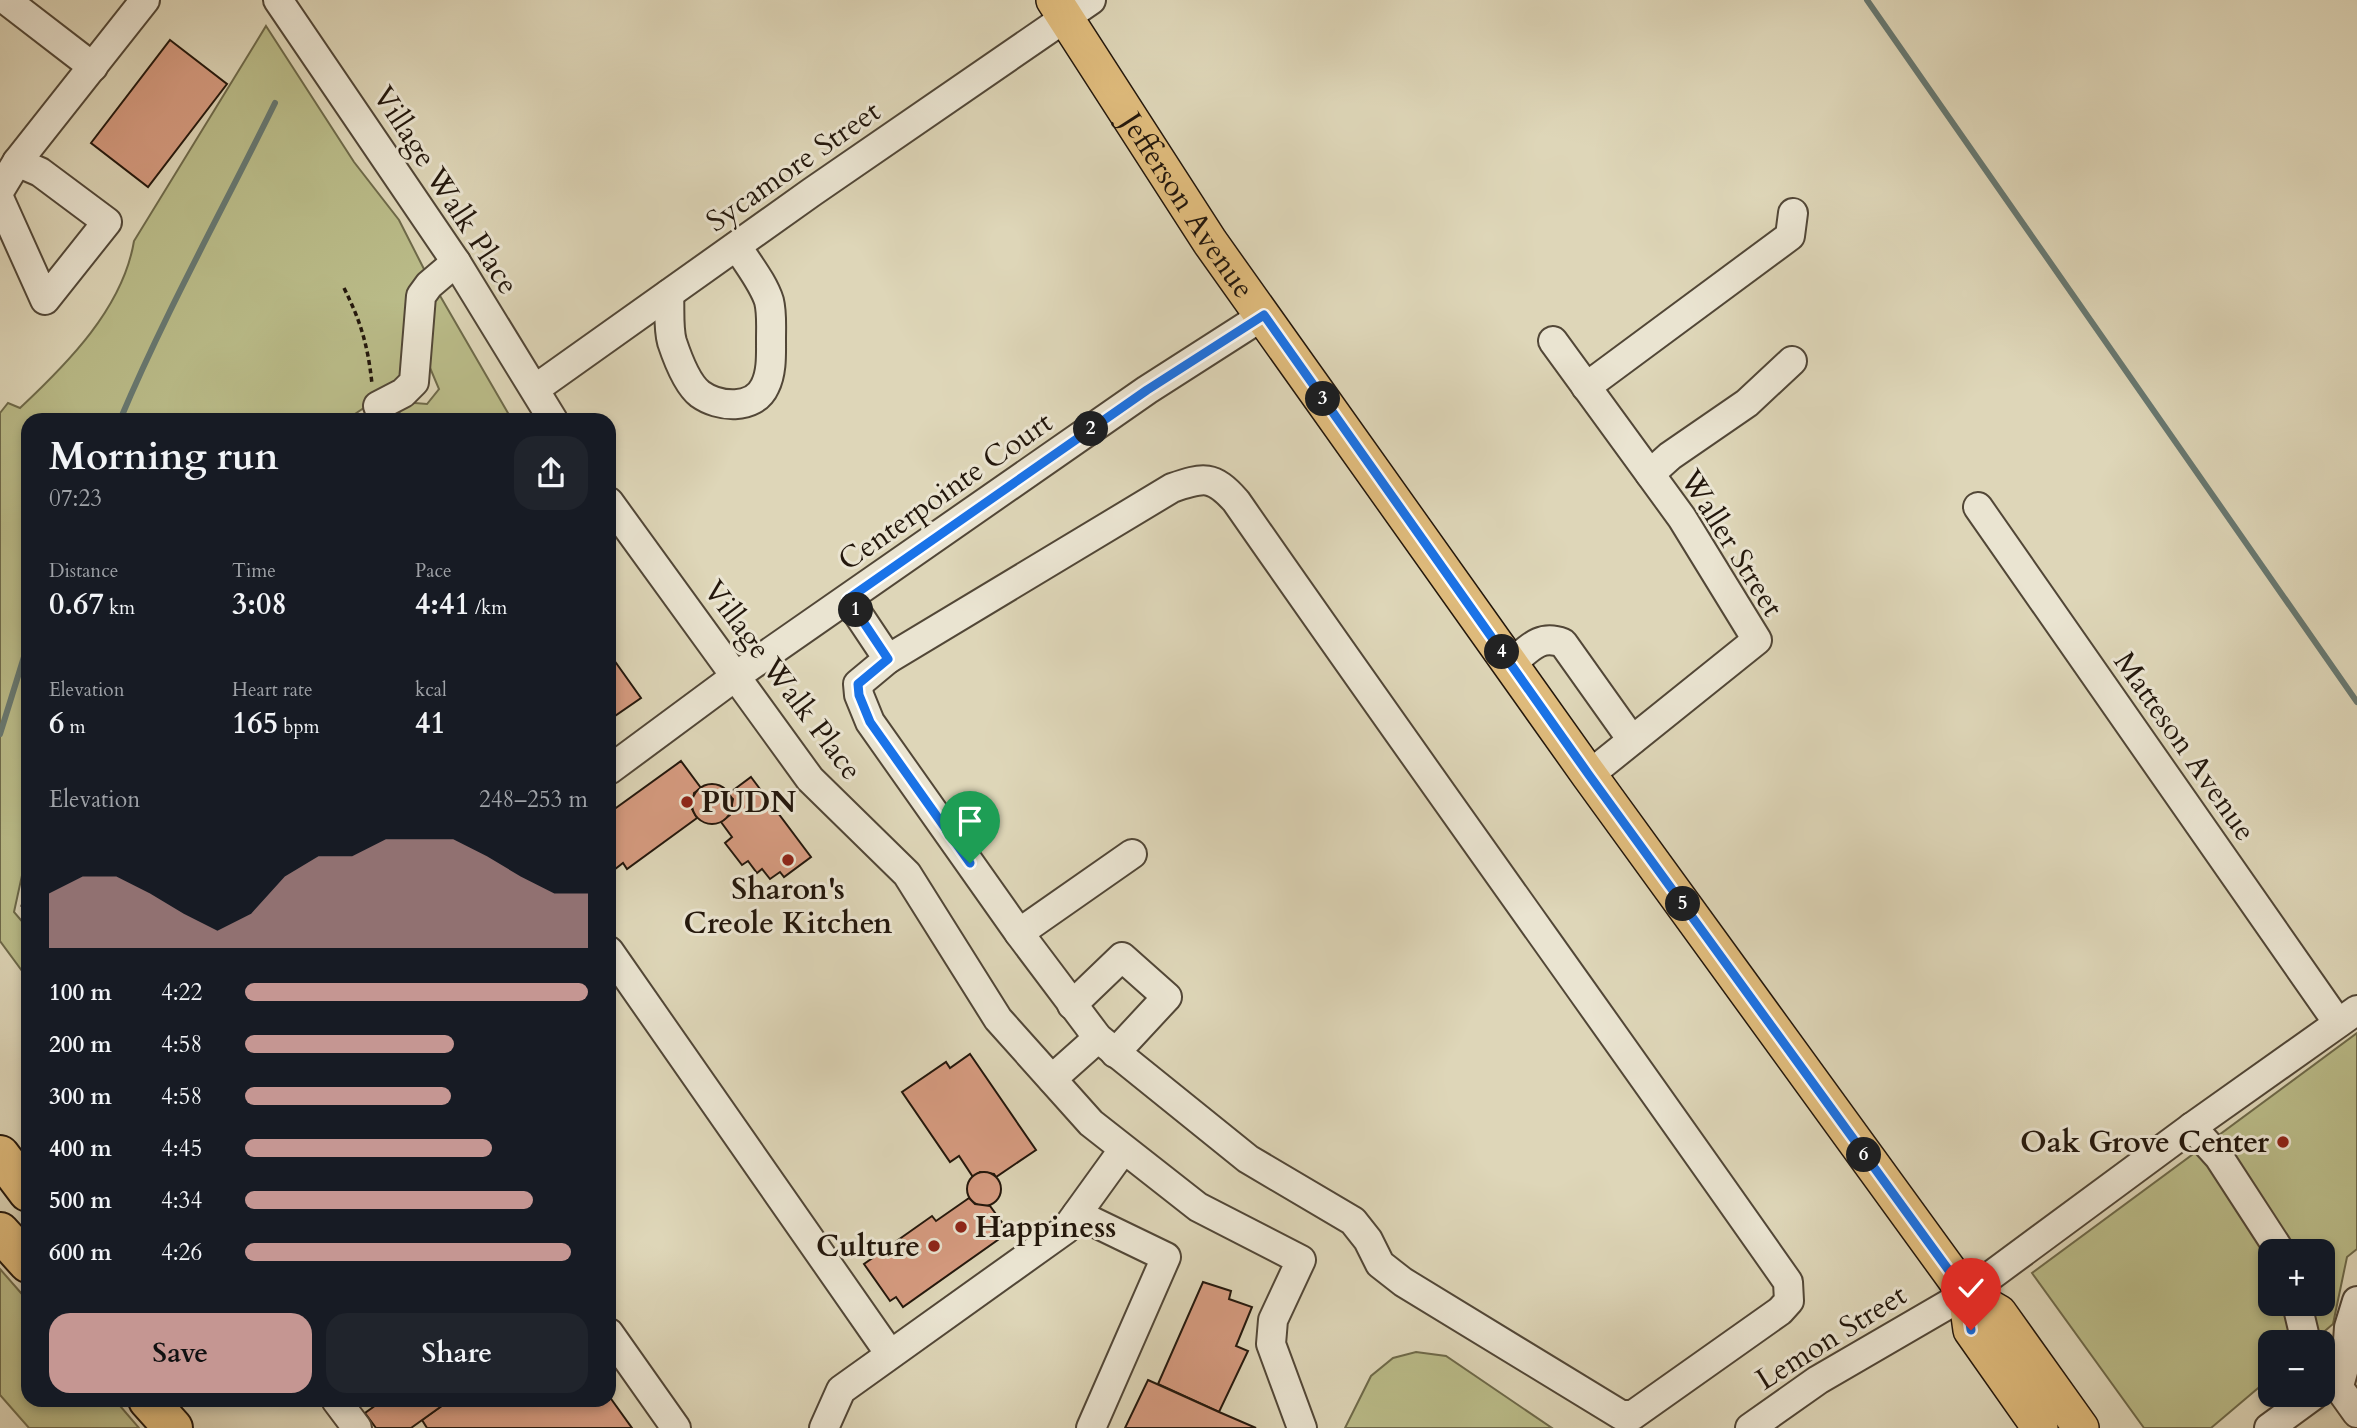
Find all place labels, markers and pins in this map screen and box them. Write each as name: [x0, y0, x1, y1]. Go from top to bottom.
pin: 3: [1306, 382, 1340, 416]
pin: 2: [1074, 412, 1108, 446]
pin: 1: [838, 592, 874, 628]
pin: 4: [1484, 634, 1520, 670]
place label: PUDN: [701, 782, 796, 823]
pin: [940, 791, 1000, 863]
marker: PUDN: [679, 794, 695, 810]
marker: Sharon's Creole Kitchen: [780, 852, 796, 868]
place label: Sharon's Creole Kitchen: [684, 869, 892, 944]
pin: 5: [1666, 886, 1700, 922]
place label: Oak Grove Center: [2020, 1122, 2270, 1163]
marker: Oak Grove Center: [2275, 1134, 2291, 1150]
pin: 6: [1846, 1138, 1882, 1172]
place label: Happiness: [975, 1207, 1116, 1248]
marker: Happiness: [953, 1219, 969, 1235]
place label: Culture: [816, 1226, 920, 1267]
marker: Culture: [926, 1238, 942, 1254]
pin: [1941, 1258, 2001, 1330]

